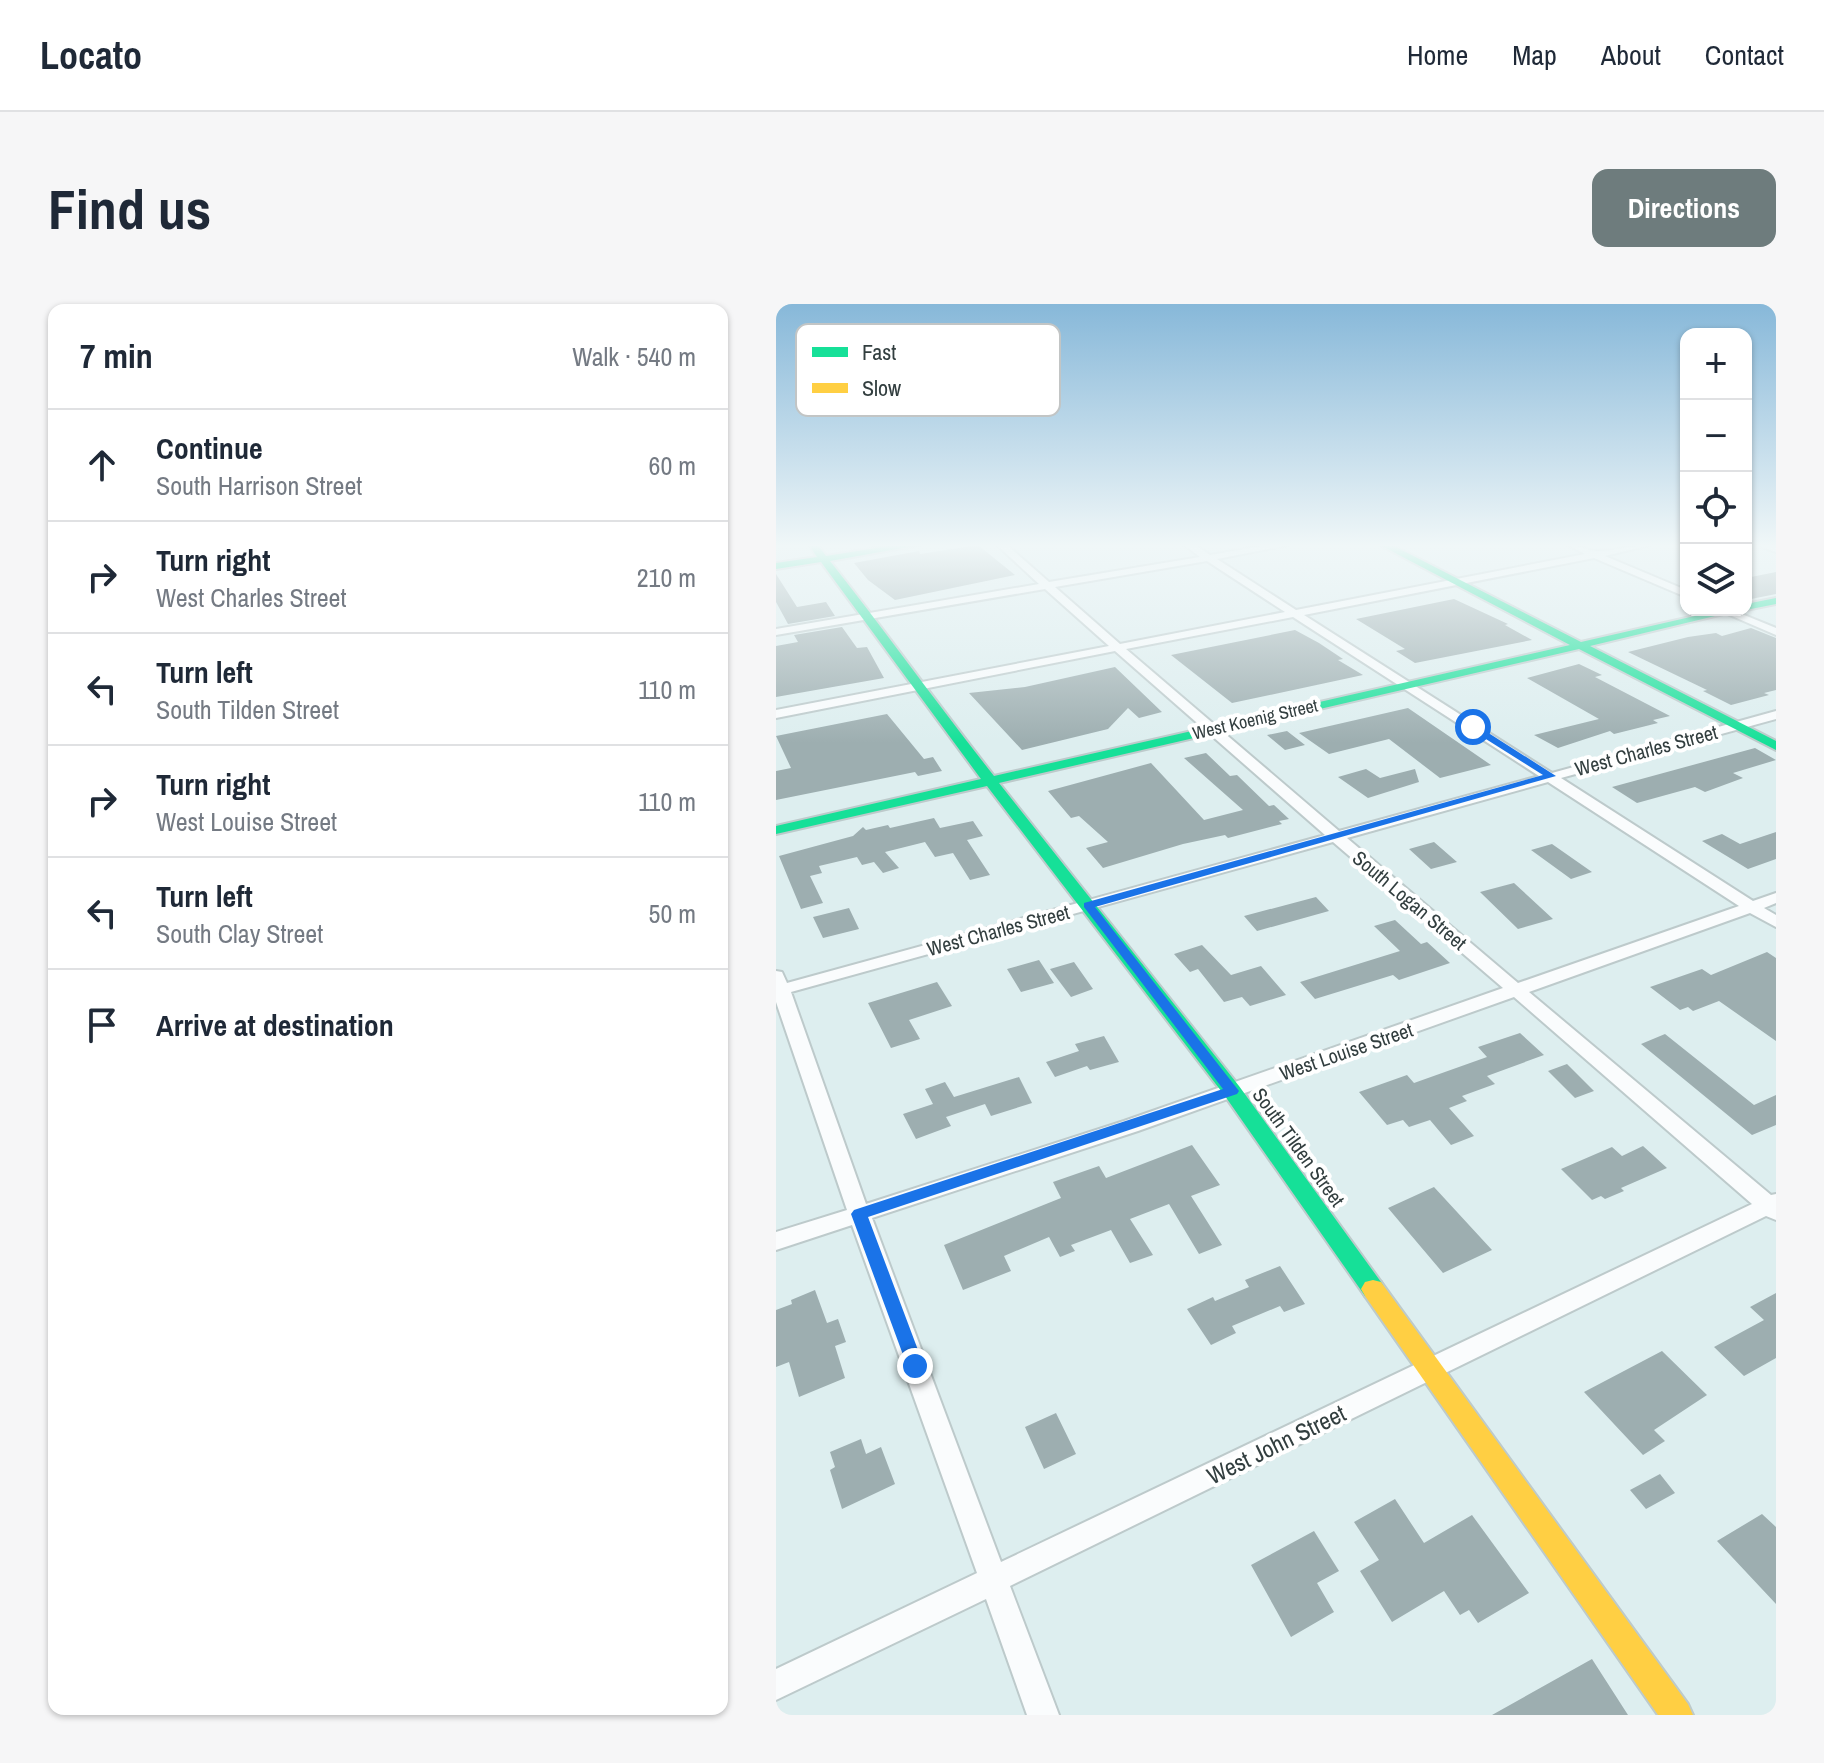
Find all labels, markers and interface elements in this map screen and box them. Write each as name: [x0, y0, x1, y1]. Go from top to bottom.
text: Locato: [40, 30, 142, 81]
text: Home: [1407, 36, 1468, 74]
text: Map: [1512, 36, 1557, 74]
text: About: [1601, 36, 1661, 74]
text: Contact: [1705, 36, 1784, 74]
button: Directions: [1592, 169, 1776, 247]
text: Find us: [48, 171, 211, 246]
legend: [796, 324, 1060, 416]
map controls: [1680, 328, 1752, 616]
button: +: [1680, 328, 1752, 400]
text: 7 min: [80, 333, 153, 379]
text: Fast: [862, 337, 896, 367]
text: Walk · 540 m: [572, 339, 696, 374]
text: Slow: [862, 373, 901, 403]
button: −: [1680, 400, 1752, 472]
text: Continue: [156, 428, 263, 468]
icon: ahead: [80, 443, 124, 487]
text: 60 m: [649, 448, 696, 483]
text: South Harrison Street: [156, 468, 362, 503]
button: locate: [1680, 472, 1752, 544]
text: Turn right: [156, 540, 270, 580]
button: layers: [1680, 544, 1752, 616]
icon: right: [80, 555, 124, 599]
text: 210 m: [637, 560, 696, 595]
text: West Charles Street: [156, 580, 346, 615]
text: Turn left: [156, 652, 253, 692]
icon: left: [80, 667, 124, 711]
text: 110 m: [638, 672, 696, 707]
text: South Tilden Street: [156, 692, 339, 727]
street label: West Koenig Street: [1190, 692, 1320, 746]
route start: [1455, 709, 1491, 745]
street label: West Charles Street: [1572, 718, 1721, 782]
text: Turn right: [156, 764, 270, 804]
icon: right: [80, 779, 124, 823]
text: 110 m: [638, 784, 696, 819]
text: West Louise Street: [156, 804, 337, 839]
street label: South Logan Street: [1347, 844, 1473, 956]
text: Turn left: [156, 876, 253, 916]
icon: left: [80, 891, 124, 935]
text: 50 m: [649, 896, 696, 931]
street label: West Charles Street: [924, 898, 1073, 962]
text: South Clay Street: [156, 916, 323, 951]
icon: arrive: [80, 1003, 124, 1047]
text: Arrive at destination: [156, 1005, 394, 1045]
street label: West Louise Street: [1276, 1015, 1417, 1086]
street label: South Tilden Street: [1247, 1082, 1352, 1212]
route end: [897, 1348, 933, 1384]
street label: West John Street: [1201, 1396, 1351, 1491]

